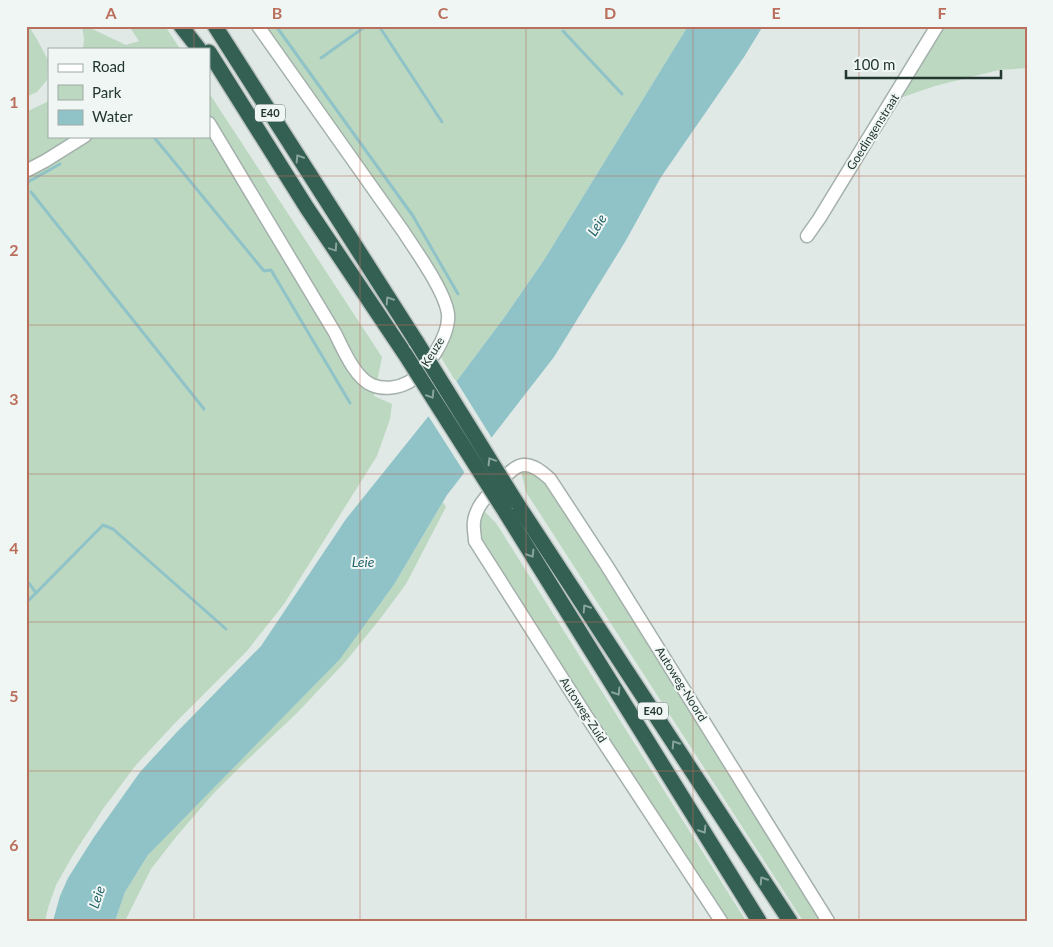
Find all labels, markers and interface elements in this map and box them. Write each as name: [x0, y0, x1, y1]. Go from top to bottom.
text: A: [104, 3, 117, 22]
text: B: [272, 3, 282, 22]
text: C: [438, 3, 449, 22]
text: D: [604, 3, 616, 22]
text: E: [771, 3, 781, 22]
text: F: [937, 3, 947, 22]
legend: [48, 48, 210, 138]
scale bar: [846, 48, 1000, 80]
text: 100 m: [853, 55, 895, 73]
text: Road: [92, 57, 125, 75]
text: Park: [92, 83, 122, 101]
street label: Goedingenstraat: [843, 90, 902, 173]
text: 1: [9, 92, 19, 111]
road number: E40: [255, 105, 285, 122]
text: Water: [92, 107, 133, 125]
one-way arrow: [295, 154, 305, 163]
water label: Leie: [583, 210, 610, 239]
text: 2: [9, 240, 19, 259]
one-way arrow: [328, 243, 338, 252]
one-way arrow: [386, 297, 396, 306]
street label: Keuze: [418, 334, 447, 369]
text: 3: [9, 389, 19, 408]
one-way arrow: [424, 390, 434, 399]
one-way arrow: [487, 457, 497, 466]
text: 4: [9, 538, 19, 557]
one-way arrow: [525, 549, 535, 558]
water label: Leie: [352, 553, 375, 570]
one-way arrow: [582, 604, 592, 613]
street label: Autoweg-Noord: [652, 644, 710, 724]
street label: Autoweg-Zuid: [557, 674, 610, 745]
text: 5: [9, 686, 19, 705]
one-way arrow: [611, 687, 621, 696]
road number: E40: [638, 702, 668, 719]
one-way arrow: [671, 740, 681, 749]
one-way arrow: [697, 825, 706, 834]
text: 6: [9, 835, 19, 854]
one-way arrow: [760, 876, 770, 885]
water label: Leie: [85, 883, 108, 910]

